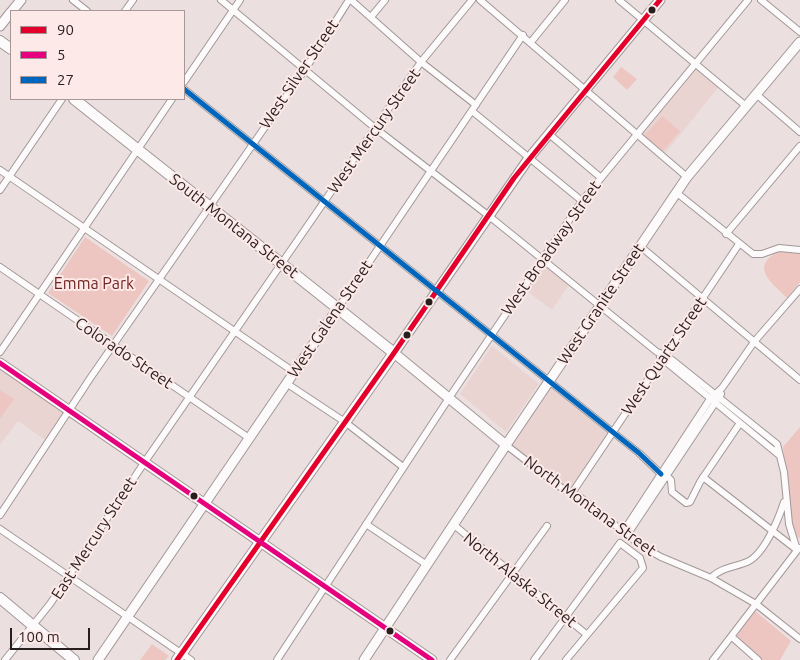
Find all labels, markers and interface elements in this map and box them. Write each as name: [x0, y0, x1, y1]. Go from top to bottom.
unlabelled marker: [647, 5, 657, 15]
legend: [10, 10, 185, 100]
street label: West Silver Street: [255, 16, 343, 132]
text: 90: [57, 21, 74, 38]
text: 5: [57, 46, 65, 63]
street label: West Mercury Street: [324, 65, 424, 197]
text: 27: [57, 71, 74, 88]
street label: South Montana Street: [166, 170, 302, 282]
street label: West Broadway Street: [497, 177, 605, 319]
street label: West Granite Street: [553, 240, 649, 368]
street label: West Galena Street: [284, 256, 376, 382]
park label: Emma Park: [54, 274, 134, 294]
street label: West Quartz Street: [617, 293, 711, 419]
unlabelled marker: [424, 297, 434, 307]
street label: Colorado Street: [71, 313, 177, 393]
unlabelled marker: [402, 330, 412, 340]
street label: North Montana Street: [520, 452, 660, 560]
street label: East Mercury Street: [47, 473, 141, 603]
unlabelled marker: [189, 491, 199, 501]
street label: North Alaska Street: [459, 528, 581, 632]
scale bar: [12, 618, 92, 650]
unlabelled marker: [385, 626, 395, 636]
text: 100 m: [18, 628, 60, 645]

